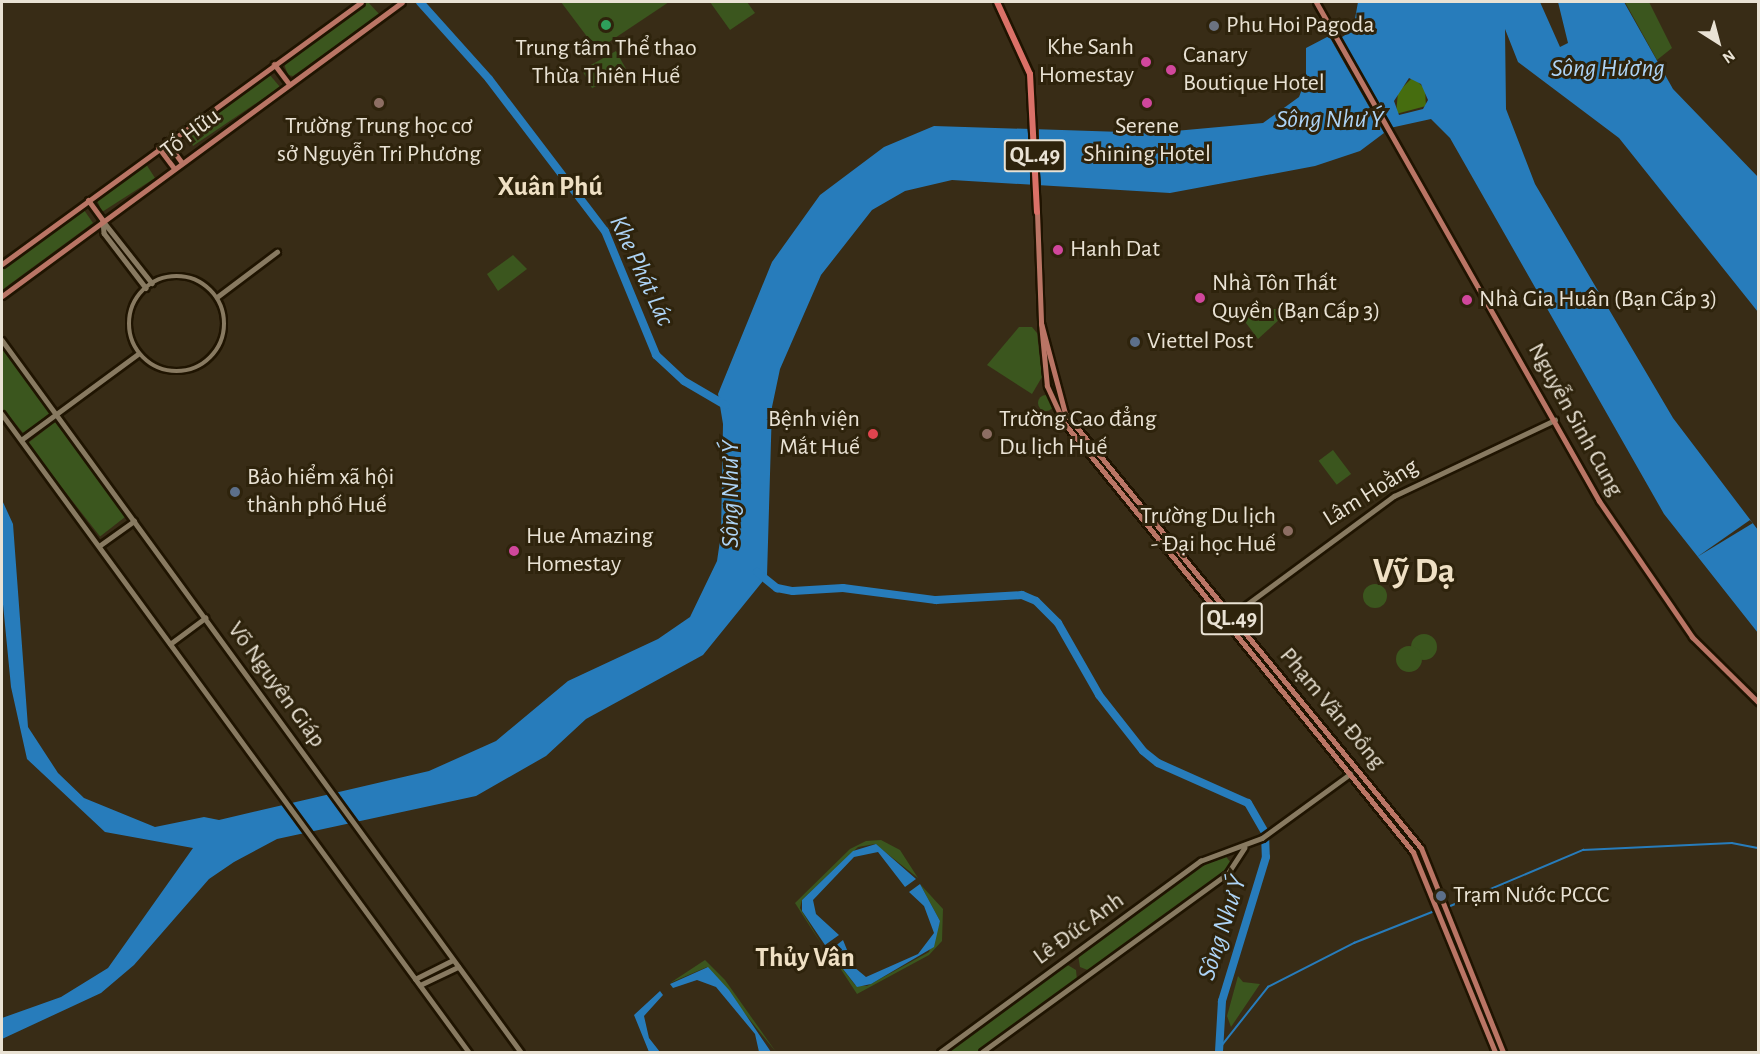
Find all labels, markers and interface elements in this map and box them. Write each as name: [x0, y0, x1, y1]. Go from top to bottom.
place label: Phu Hoi Pagoda: [1226, 12, 1375, 40]
north arrow: [1688, 12, 1748, 72]
marker: Trung tâm Thể thao Thừa Thiên Huế: [599, 18, 613, 32]
marker: Phu Hoi Pagoda: [1207, 19, 1221, 33]
place label: Khe Sanh Homestay: [1039, 34, 1134, 90]
place label: Trung tâm Thể thao Thừa Thiên Huế: [515, 35, 697, 91]
place label: Canary Boutique Hotel: [1183, 42, 1325, 98]
text: N: [1719, 47, 1738, 66]
water label: Sông Hương: [1551, 53, 1665, 85]
marker: Khe Sanh Homestay: [1139, 55, 1153, 69]
marker: Canary Boutique Hotel: [1164, 63, 1178, 77]
marker: Trường Trung học cơ sở Nguyễn Tri Phương: [372, 96, 386, 110]
marker: Serene Shining Hotel: [1140, 96, 1154, 110]
street label: Tố Hữu: [155, 102, 227, 166]
water label: Sông Như Ý: [1276, 104, 1384, 136]
place label: Trường Trung học cơ sở Nguyễn Tri Phương: [277, 113, 481, 169]
place label: Serene Shining Hotel: [1083, 113, 1211, 169]
road number: QL.49: [1004, 137, 1066, 175]
district label: Xuân Phú: [497, 171, 603, 203]
water label: Khe Phát Lác: [602, 211, 680, 331]
place label: Hanh Dat: [1070, 236, 1160, 264]
marker: Hanh Dat: [1051, 243, 1065, 257]
place label: Nhà Tôn Thất Quyền (Bạn Cấp 3): [1212, 270, 1381, 326]
place label: Nhà Gia Huân (Bạn Cấp 3): [1479, 286, 1718, 314]
marker: Nhà Tôn Thất Quyền (Bạn Cấp 3): [1193, 291, 1207, 305]
marker: Nhà Gia Huân (Bạn Cấp 3): [1460, 293, 1474, 307]
place label: Viettel Post: [1147, 328, 1253, 356]
marker: Viettel Post: [1128, 335, 1142, 349]
street label: Nguyễn Sinh Cung: [1521, 338, 1629, 502]
place label: Bệnh viện Mắt Huế: [768, 406, 860, 462]
place label: Trường Cao đẳng Du lịch Huế: [999, 406, 1156, 462]
marker: Bệnh viện Mắt Huế: [864, 425, 882, 443]
marker: Trường Cao đẳng Du lịch Huế: [980, 427, 994, 441]
water label: Sông Như Ý: [715, 440, 747, 548]
street label: Lâm Hoằng: [1318, 453, 1424, 533]
place label: Bảo hiểm xã hội thành phố Huế: [247, 464, 394, 520]
marker: Bảo hiểm xã hội thành phố Huế: [228, 485, 242, 499]
place label: Trường Du lịch - Đại học Huế: [1140, 503, 1276, 559]
place label: Hue Amazing Homestay: [526, 523, 653, 579]
marker: Trường Du lịch - Đại học Huế: [1281, 524, 1295, 538]
marker: Hue Amazing Homestay: [507, 544, 521, 558]
district label: Vỹ Dạ: [1373, 550, 1455, 594]
road number: QL.49: [1200, 600, 1264, 638]
street label: Võ Nguyên Giáp: [221, 616, 331, 754]
street label: Phạm Văn Đồng: [1273, 642, 1391, 776]
water label: Sông Như Ý: [1192, 872, 1254, 984]
place label: Trạm Nước PCCC: [1453, 882, 1609, 910]
street label: Lê Đức Anh: [1028, 886, 1130, 972]
marker: Trạm Nước PCCC: [1434, 889, 1448, 903]
district label: Thủy Vân: [755, 942, 855, 974]

